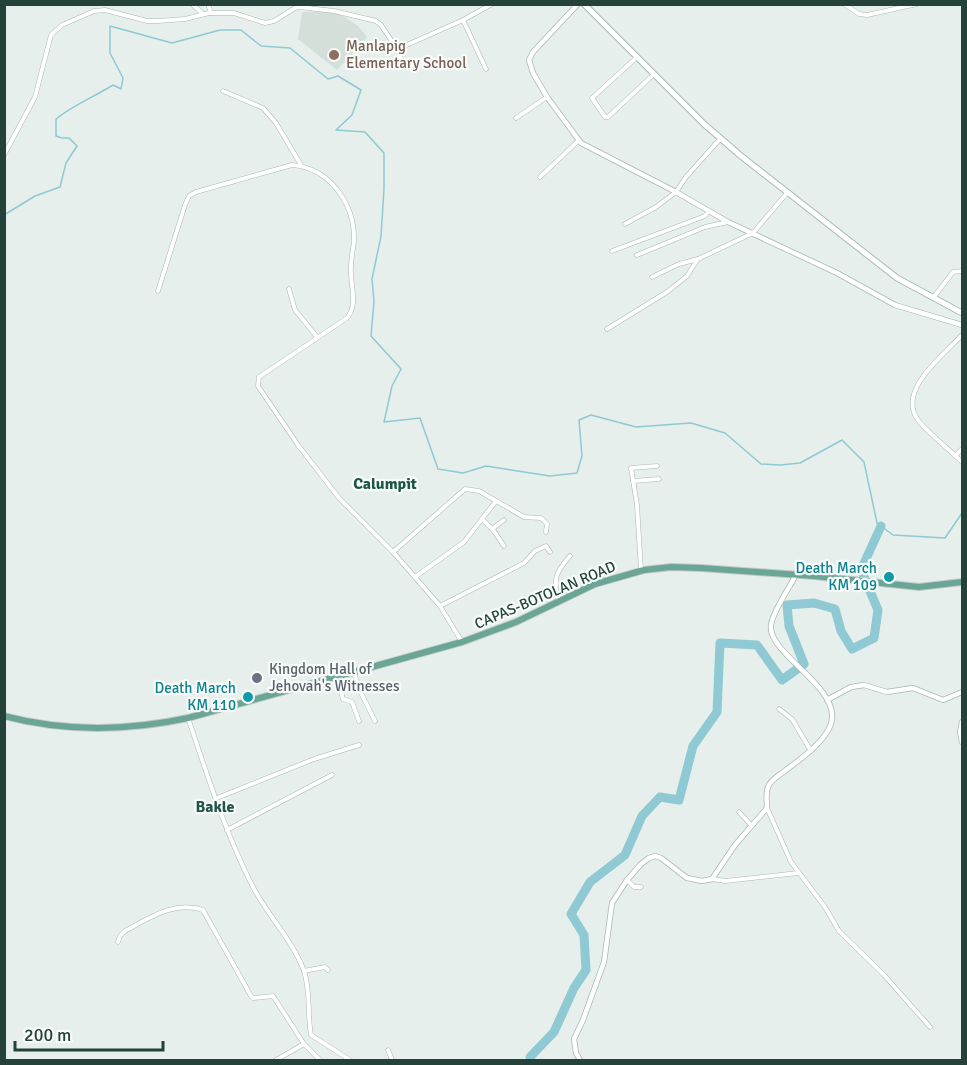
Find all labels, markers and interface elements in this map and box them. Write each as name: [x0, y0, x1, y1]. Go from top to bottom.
place label: Manlapig Elementary School: [346, 37, 467, 72]
marker: Manlapig Elementary School: [327, 48, 341, 62]
district label: Calumpit: [353, 474, 417, 494]
street label: CAPAS-BOTOLAN ROAD: [472, 557, 618, 633]
place label: Death March KM 109: [795, 559, 877, 594]
marker: Death March KM 109: [882, 570, 896, 584]
place label: Kingdom Hall of Jehovah's Witnesses: [269, 660, 400, 695]
marker: Kingdom Hall of Jehovah's Witnesses: [250, 671, 264, 685]
place label: Death March KM 110: [154, 679, 236, 714]
marker: Death March KM 110: [241, 690, 255, 704]
district label: Bakle: [195, 797, 235, 817]
scale bar: [15, 1014, 164, 1052]
text: 200 m: [24, 1024, 71, 1046]

